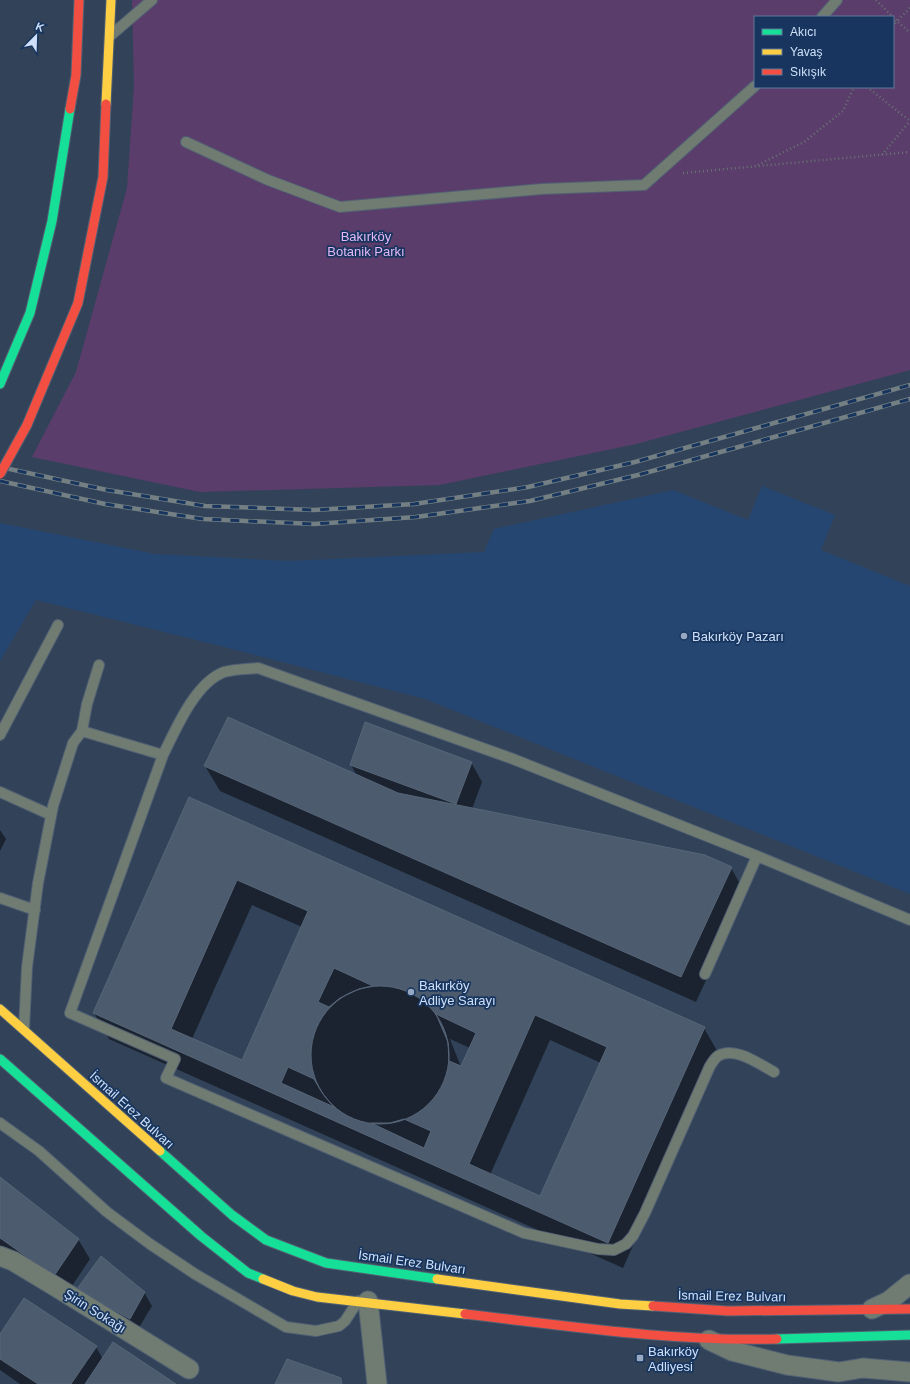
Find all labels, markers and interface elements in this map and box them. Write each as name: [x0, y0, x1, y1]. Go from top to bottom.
north arrow: [16, 16, 56, 56]
legend: [754, 16, 894, 88]
text: K: [34, 20, 46, 34]
text: Akıcı: [790, 25, 817, 39]
text: Yavaş: [790, 45, 822, 59]
text: Sıkışık: [790, 65, 827, 79]
park label: Bakırköy Botanik Parkı: [327, 229, 405, 259]
place label: Bakırköy Pazarı: [692, 629, 784, 644]
marker: Bakırköy Pazarı: [679, 631, 689, 641]
place label: Bakırköy Adliye Sarayı: [419, 978, 496, 1008]
marker: Bakırköy Adliye Sarayı: [406, 987, 416, 997]
street label: İsmail Erez Bulvarı: [87, 1068, 177, 1152]
street label: İsmail Erez Bulvarı: [357, 1247, 467, 1277]
street label: Şirin Sokağı: [61, 1286, 129, 1336]
street label: İsmail Erez Bulvarı: [678, 1288, 786, 1304]
place label: Bakırköy Adliyesi: [648, 1344, 699, 1374]
marker: Bakırköy Adliyesi: [635, 1353, 645, 1363]

